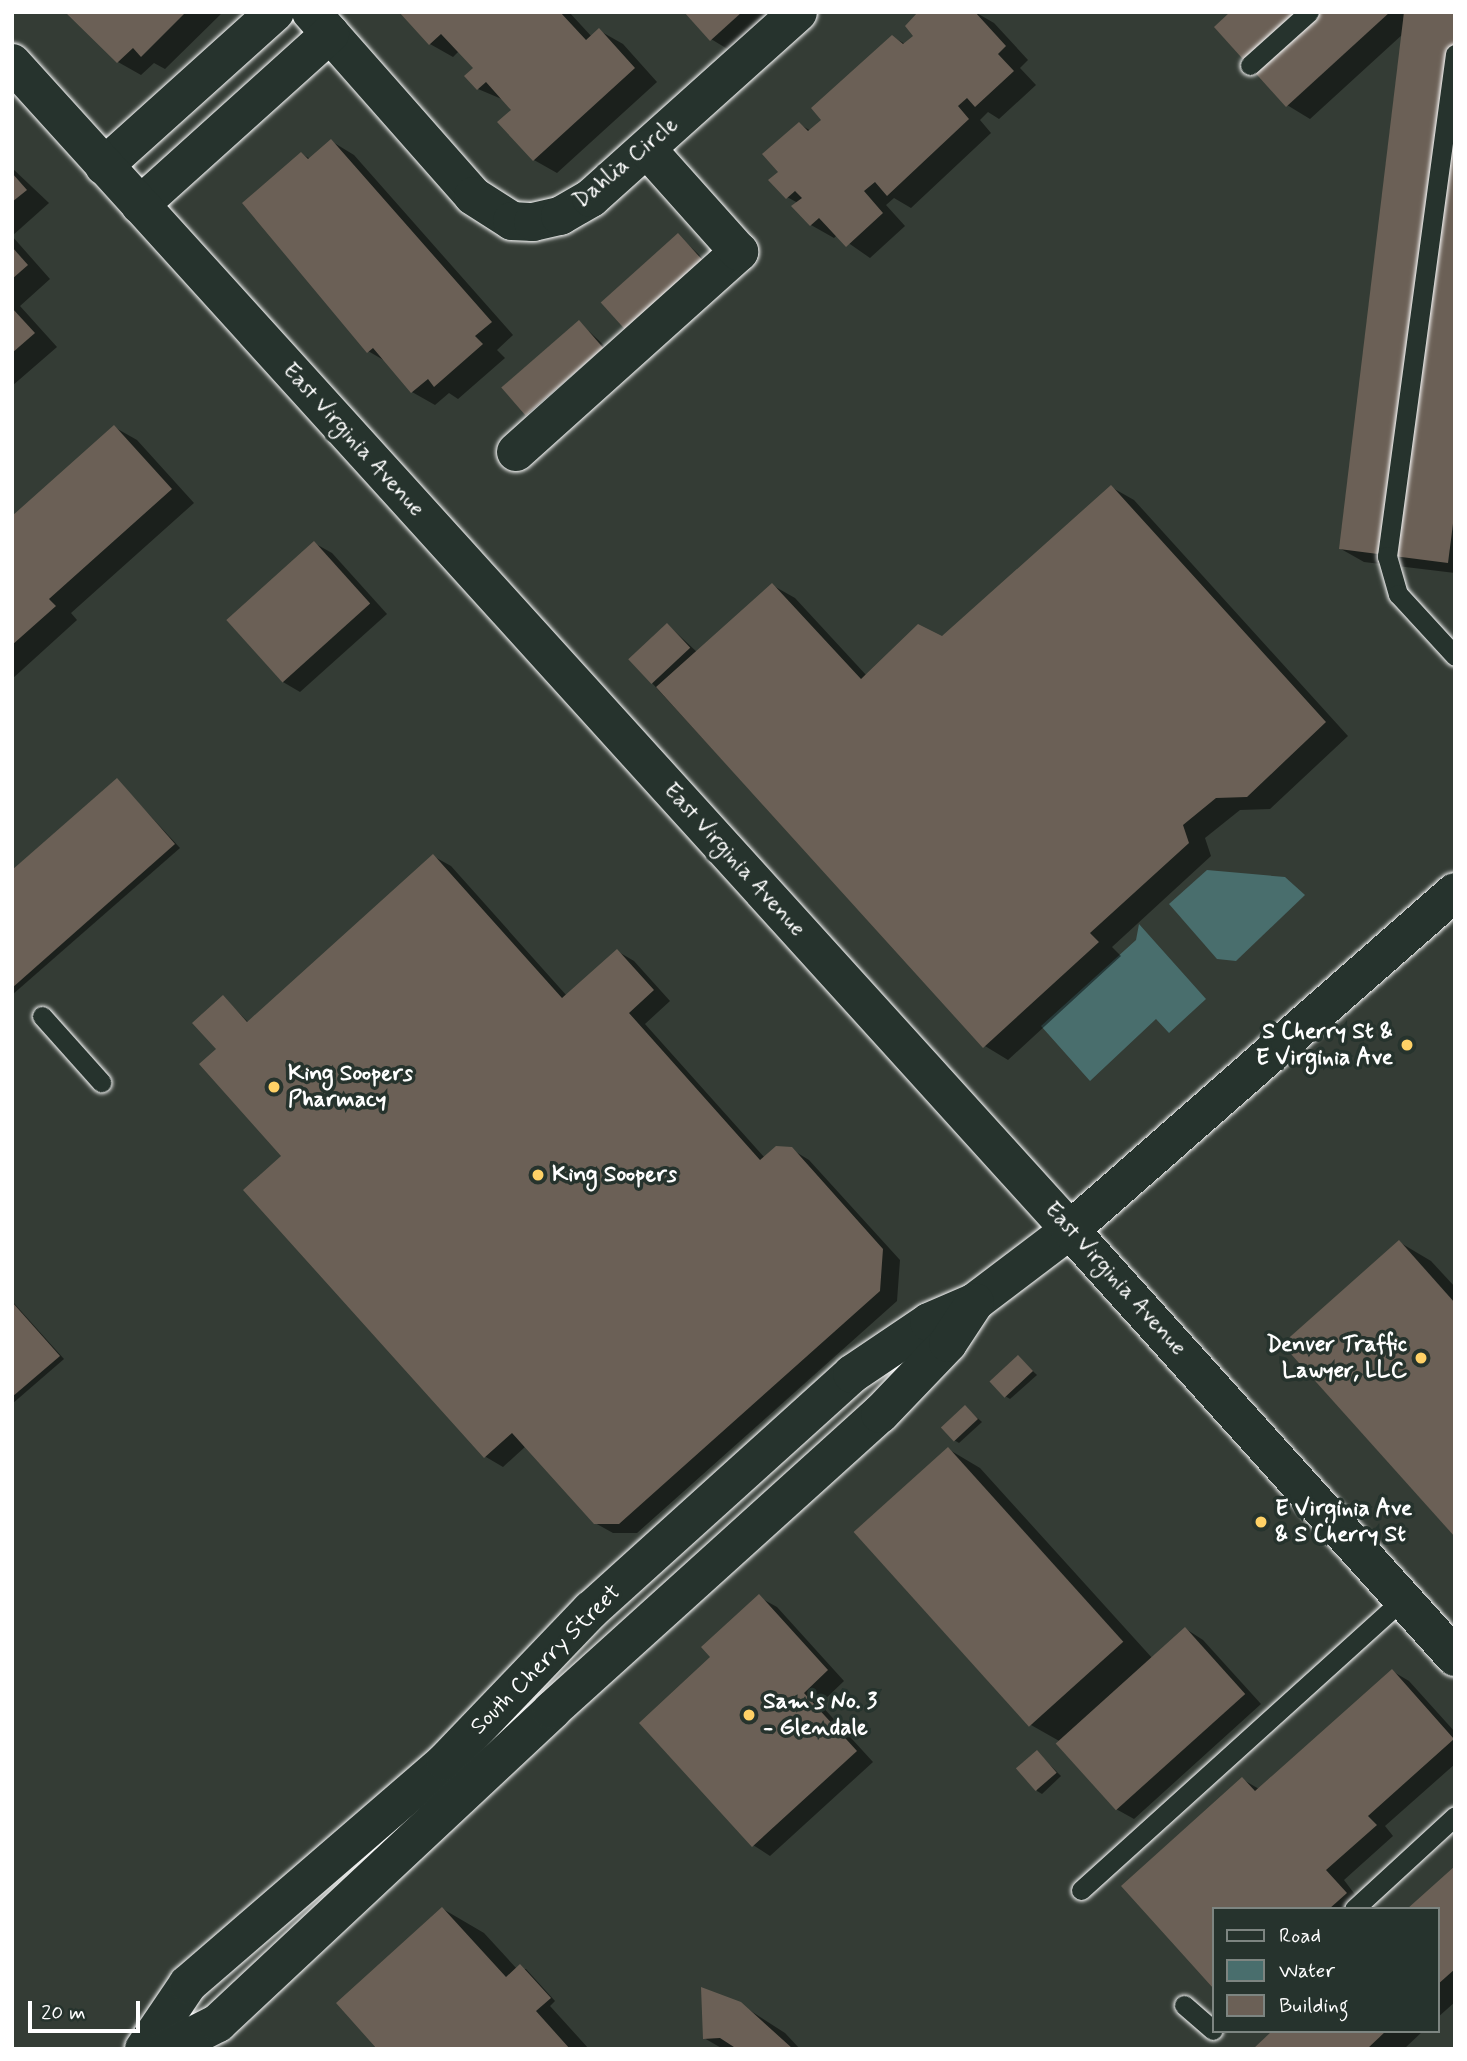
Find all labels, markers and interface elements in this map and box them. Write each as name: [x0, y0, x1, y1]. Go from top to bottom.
street label: Dahlia Circle: [568, 111, 684, 215]
street label: East Virginia Avenue: [275, 356, 431, 524]
street label: East Virginia Avenue: [656, 776, 812, 944]
place label: S Cherry St & E Virginia Ave: [1255, 1018, 1393, 1072]
marker: S Cherry St & E Virginia Ave: [1399, 1037, 1415, 1053]
place label: King Soopers Pharmacy: [288, 1060, 413, 1114]
marker: King Soopers Pharmacy: [266, 1079, 282, 1095]
place label: King Soopers: [552, 1161, 677, 1189]
marker: King Soopers: [530, 1167, 546, 1183]
street label: East Virginia Avenue: [1037, 1195, 1193, 1363]
place label: Denver Traffic Lawyer, LLC: [1271, 1331, 1407, 1385]
marker: Denver Traffic Lawyer, LLC: [1413, 1350, 1429, 1366]
place label: E Virginia Ave & S Cherry St: [1275, 1495, 1413, 1549]
marker: E Virginia Ave & S Cherry St: [1253, 1514, 1269, 1530]
street label: South Cherry Street: [466, 1580, 626, 1740]
place label: Sam's No. 3 - Glendale: [763, 1688, 877, 1742]
marker: Sam's No. 3 - Glendale: [741, 1707, 757, 1723]
legend: [1212, 1907, 1439, 2033]
text: Road: [1279, 1922, 1321, 1950]
text: Water: [1279, 1957, 1335, 1985]
scale bar: [32, 1988, 144, 2032]
text: Building: [1279, 1992, 1349, 2020]
text: 20 m: [41, 1999, 86, 2027]

